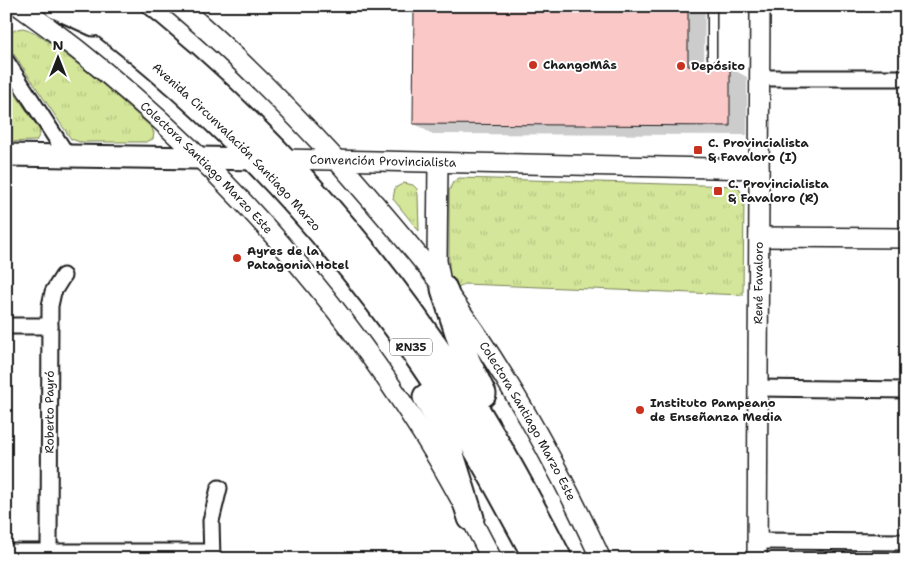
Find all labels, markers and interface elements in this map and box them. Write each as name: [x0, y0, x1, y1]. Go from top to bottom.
north arrow: [32, 32, 82, 82]
text: N: [52, 36, 64, 54]
place label: ChangoMâs: [543, 57, 617, 73]
place label: Depósito: [691, 58, 745, 74]
street label: Avenida Circunvalación Santiago Marzo: [149, 59, 324, 234]
marker: ChangoMâs: [527, 59, 539, 71]
marker: Depósito: [675, 60, 687, 72]
street label: Colectora Santiago Marzo Este: [137, 98, 276, 237]
place label: C. Provincialista & Favaloro (I): [708, 135, 810, 165]
marker: C. Provincialista & Favaloro (I): [692, 144, 704, 156]
street label: Convención Provincialista: [310, 152, 457, 171]
place label: C. Provincialista & Favaloro (R): [728, 176, 830, 206]
marker: C. Provincialista & Favaloro (R): [712, 185, 724, 197]
street label: René Favaloro: [750, 242, 767, 324]
place label: Ayres de la Patagonia Hotel: [247, 243, 349, 273]
marker: Ayres de la Patagonia Hotel: [231, 252, 243, 264]
road number: RN35: [390, 338, 432, 356]
street label: Colectora Santiago Marzo Este: [476, 338, 580, 504]
street label: Roberto Payró: [41, 370, 58, 454]
place label: Instituto Pampeano de Enseñanza Media: [650, 395, 783, 425]
marker: Instituto Pampeano de Enseñanza Media: [634, 404, 646, 416]

